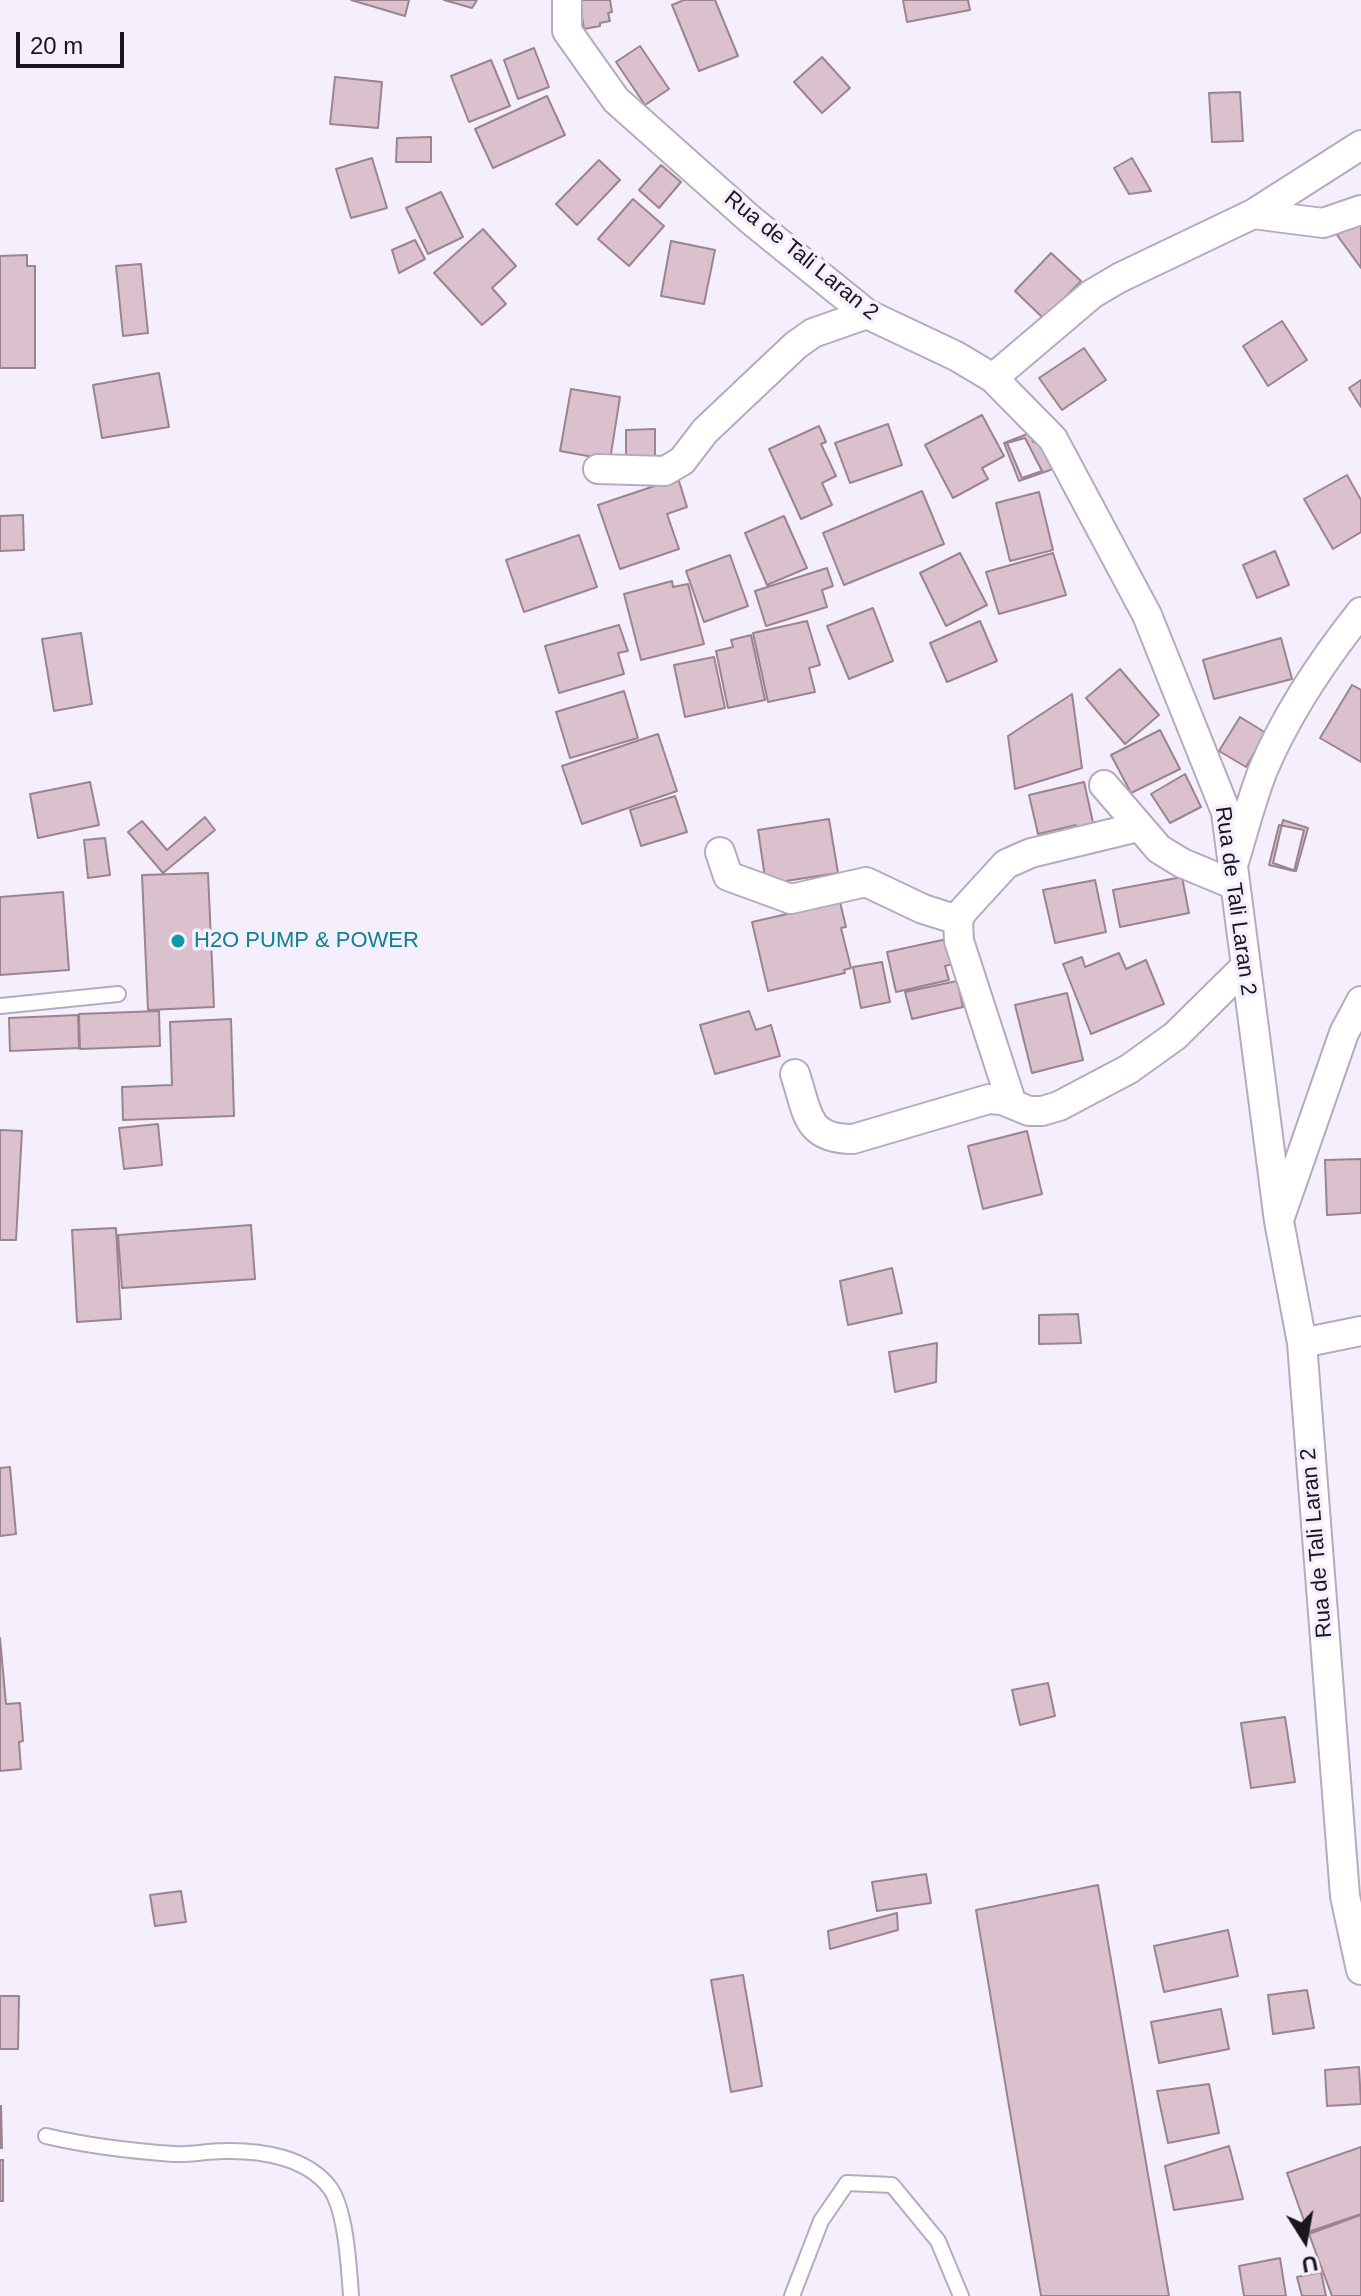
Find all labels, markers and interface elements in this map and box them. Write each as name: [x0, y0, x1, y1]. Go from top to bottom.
scale bar: [20, 16, 128, 66]
text: 20 m: [30, 32, 83, 59]
street label: Rua de Tali Laran 2: [719, 186, 883, 326]
street label: Rua de Tali Laran 2: [1209, 805, 1261, 997]
place label: H2O PUMP & POWER: [194, 928, 419, 954]
marker: H2O PUMP & POWER: [169, 932, 187, 950]
street label: Rua de Tali Laran 2: [1296, 1447, 1338, 1639]
north arrow: [1265, 2200, 1345, 2280]
text: U: [1299, 2250, 1320, 2278]

